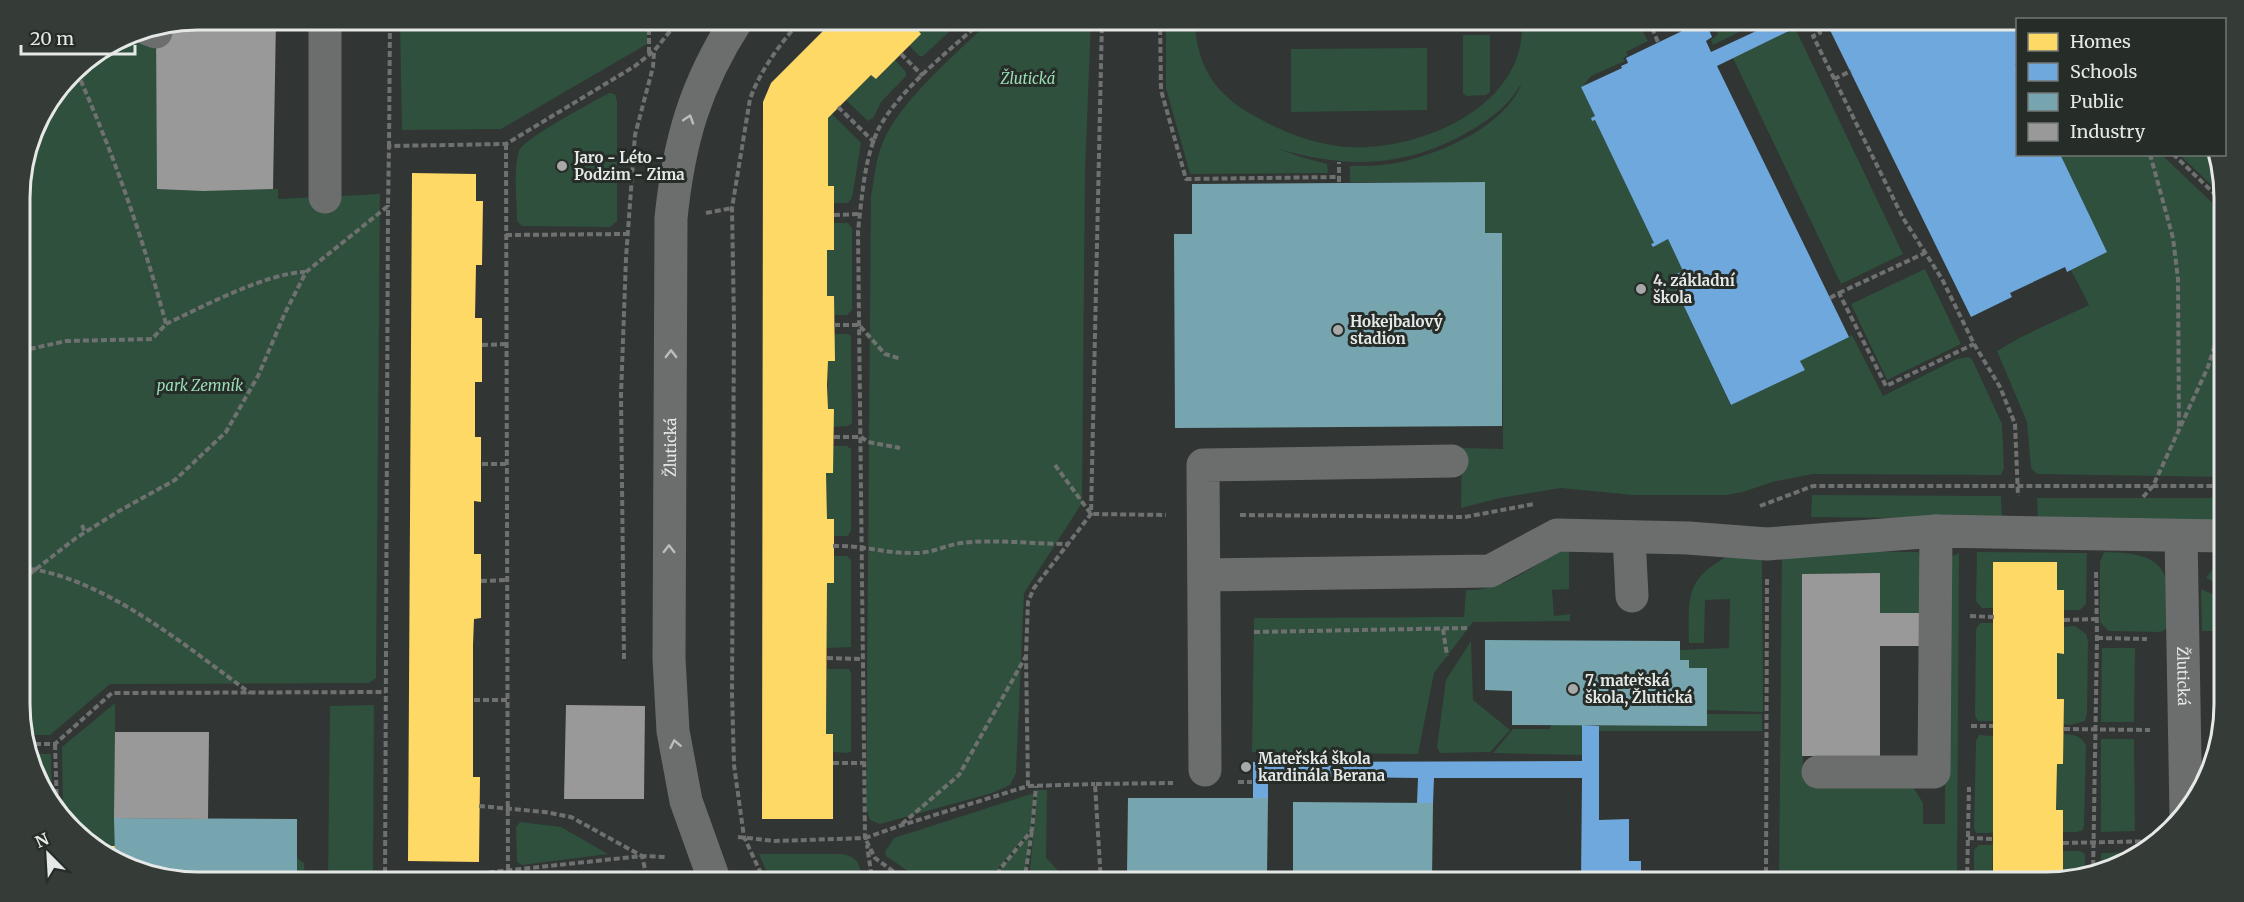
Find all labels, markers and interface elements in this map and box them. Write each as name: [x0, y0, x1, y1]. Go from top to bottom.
scale bar: [21, 18, 135, 56]
legend: [2016, 18, 2226, 156]
text: 20 m: [30, 27, 74, 50]
text: Homes: [2070, 30, 2131, 53]
text: Schools: [2070, 60, 2138, 83]
park label: Žlutická: [1000, 68, 1056, 88]
text: Public: [2070, 90, 2124, 113]
one-way arrow: [682, 114, 694, 125]
text: Industry: [2070, 120, 2146, 143]
place label: Jaro - Léto - Podzim - Zima: [573, 148, 685, 184]
marker: Jaro - Léto - Podzim - Zima: [555, 159, 569, 173]
place label: 4. základní škola: [1653, 271, 1736, 307]
marker: 4. základní škola: [1634, 282, 1648, 296]
place label: Hokejbalový stadion: [1350, 312, 1443, 348]
marker: Hokejbalový stadion: [1331, 323, 1345, 337]
one-way arrow: [665, 350, 677, 359]
park label: park Zemník: [157, 376, 244, 395]
street label: Žlutická: [659, 418, 680, 477]
one-way arrow: [663, 545, 676, 554]
street label: Žlutická: [2173, 646, 2194, 706]
place label: 7. mateřská škola, Žlutická: [1585, 671, 1693, 708]
marker: 7. mateřská škola, Žlutická: [1566, 682, 1580, 696]
one-way arrow: [669, 739, 682, 749]
place label: Mateřská škola kardinála Berana: [1258, 749, 1386, 785]
marker: Mateřská škola kardinála Berana: [1239, 760, 1253, 774]
north arrow: [18, 824, 78, 884]
text: N: [32, 828, 52, 852]

